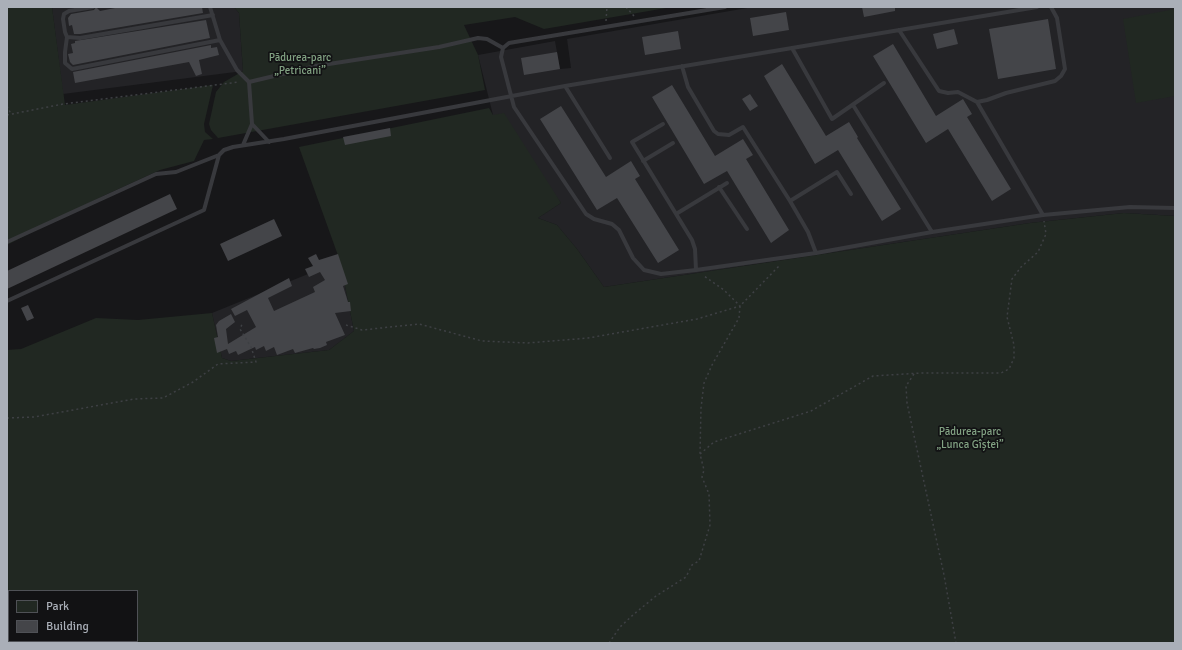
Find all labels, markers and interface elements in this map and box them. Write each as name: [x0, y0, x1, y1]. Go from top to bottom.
park label: Pădurea-parc „Petricani”: [269, 51, 331, 77]
park label: Pădurea-parc „Lunca Gîștei”: [936, 425, 1004, 451]
legend: [8, 590, 138, 642]
text: Park: [46, 599, 69, 614]
text: Building: [46, 619, 89, 634]

